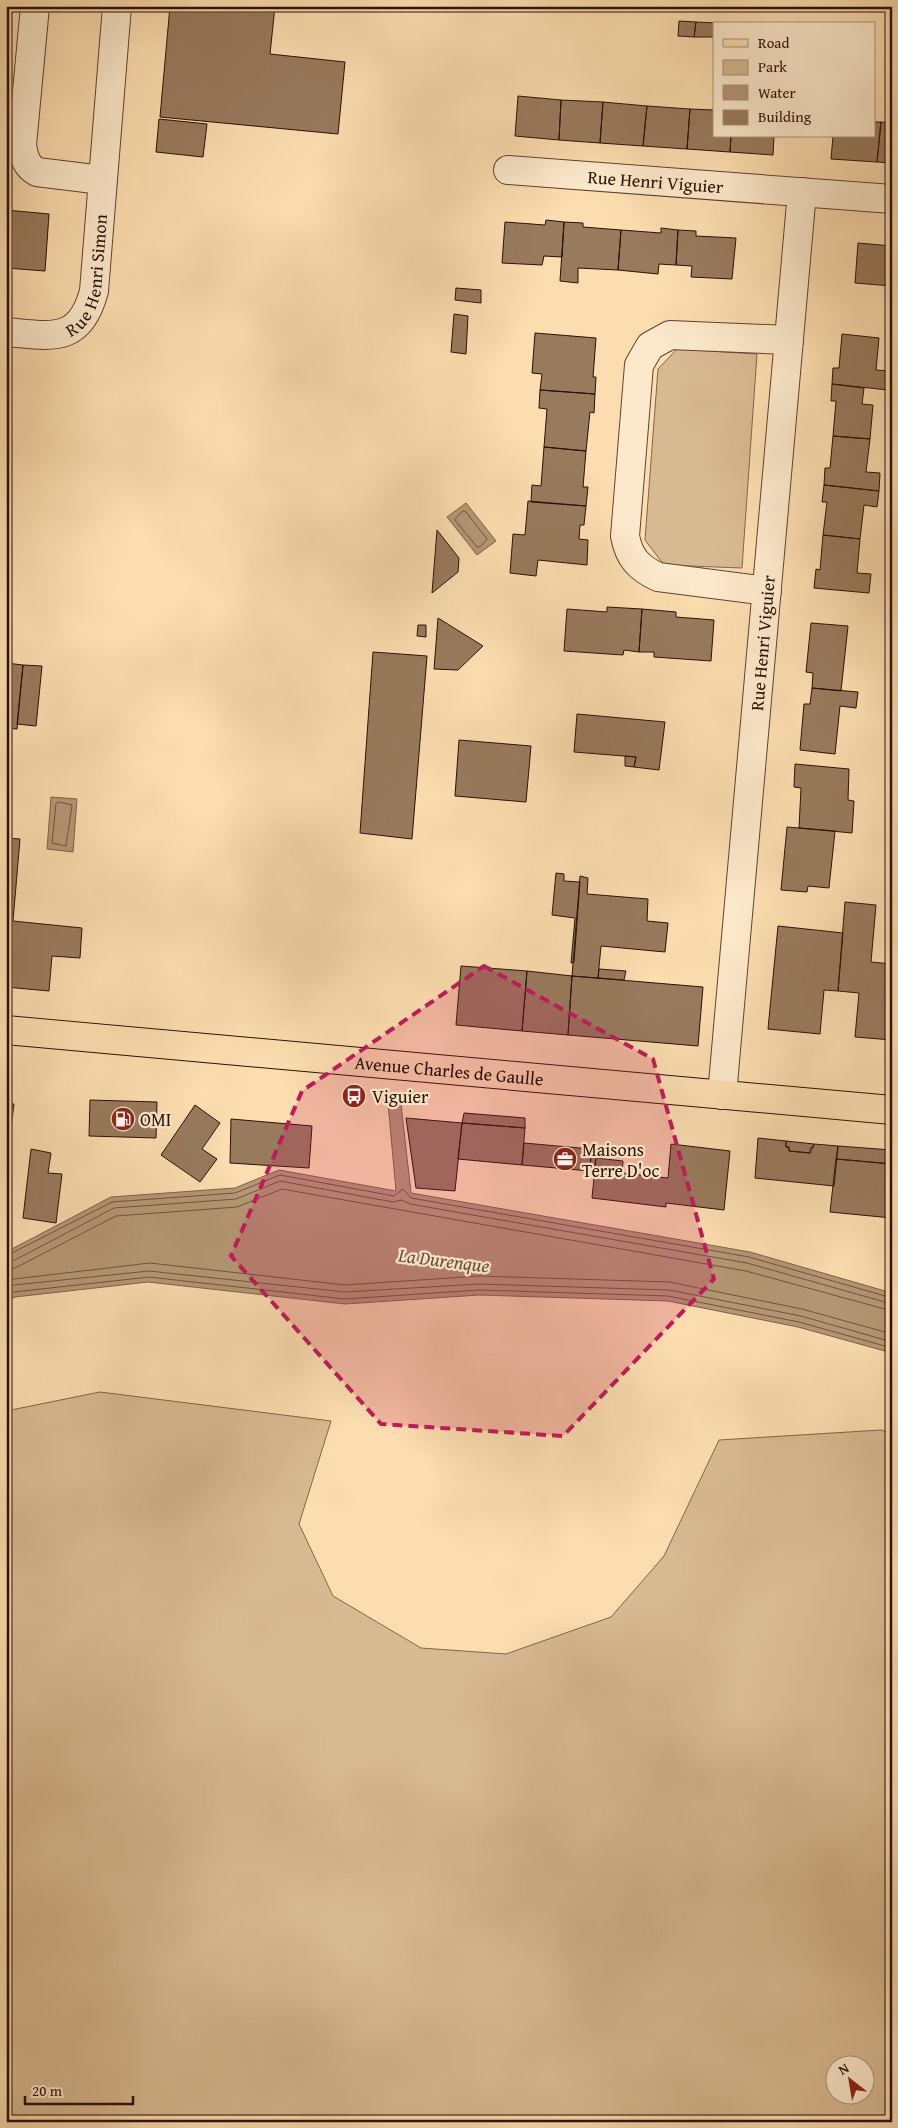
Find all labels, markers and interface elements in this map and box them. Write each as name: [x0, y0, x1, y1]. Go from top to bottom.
legend: [713, 22, 876, 138]
text: Road: [758, 32, 789, 53]
text: Park: [758, 56, 787, 77]
text: Water: [758, 82, 796, 103]
text: Building: [758, 106, 812, 127]
street label: Rue Henri Viguier: [587, 163, 725, 200]
street label: Rue Henri Simon: [60, 213, 114, 343]
street label: Rue Henri Viguier: [743, 573, 782, 712]
street label: Avenue Charles de Gaulle: [354, 1048, 545, 1092]
bus stop icon: Viguier: [341, 1083, 367, 1109]
place label: Viguier: [372, 1083, 429, 1110]
fuel station icon: OMI: [110, 1106, 136, 1132]
place label: OMI: [140, 1106, 171, 1133]
place label: Maisons Terre D'oc: [582, 1136, 660, 1184]
office icon: Maisons Terre D'oc: [552, 1146, 578, 1172]
water label: La Durenque: [396, 1240, 491, 1280]
north arrow: [826, 2056, 876, 2106]
text: N: [834, 2058, 853, 2080]
scale bar: [25, 2073, 132, 2105]
text: 20 m: [32, 2080, 63, 2101]

